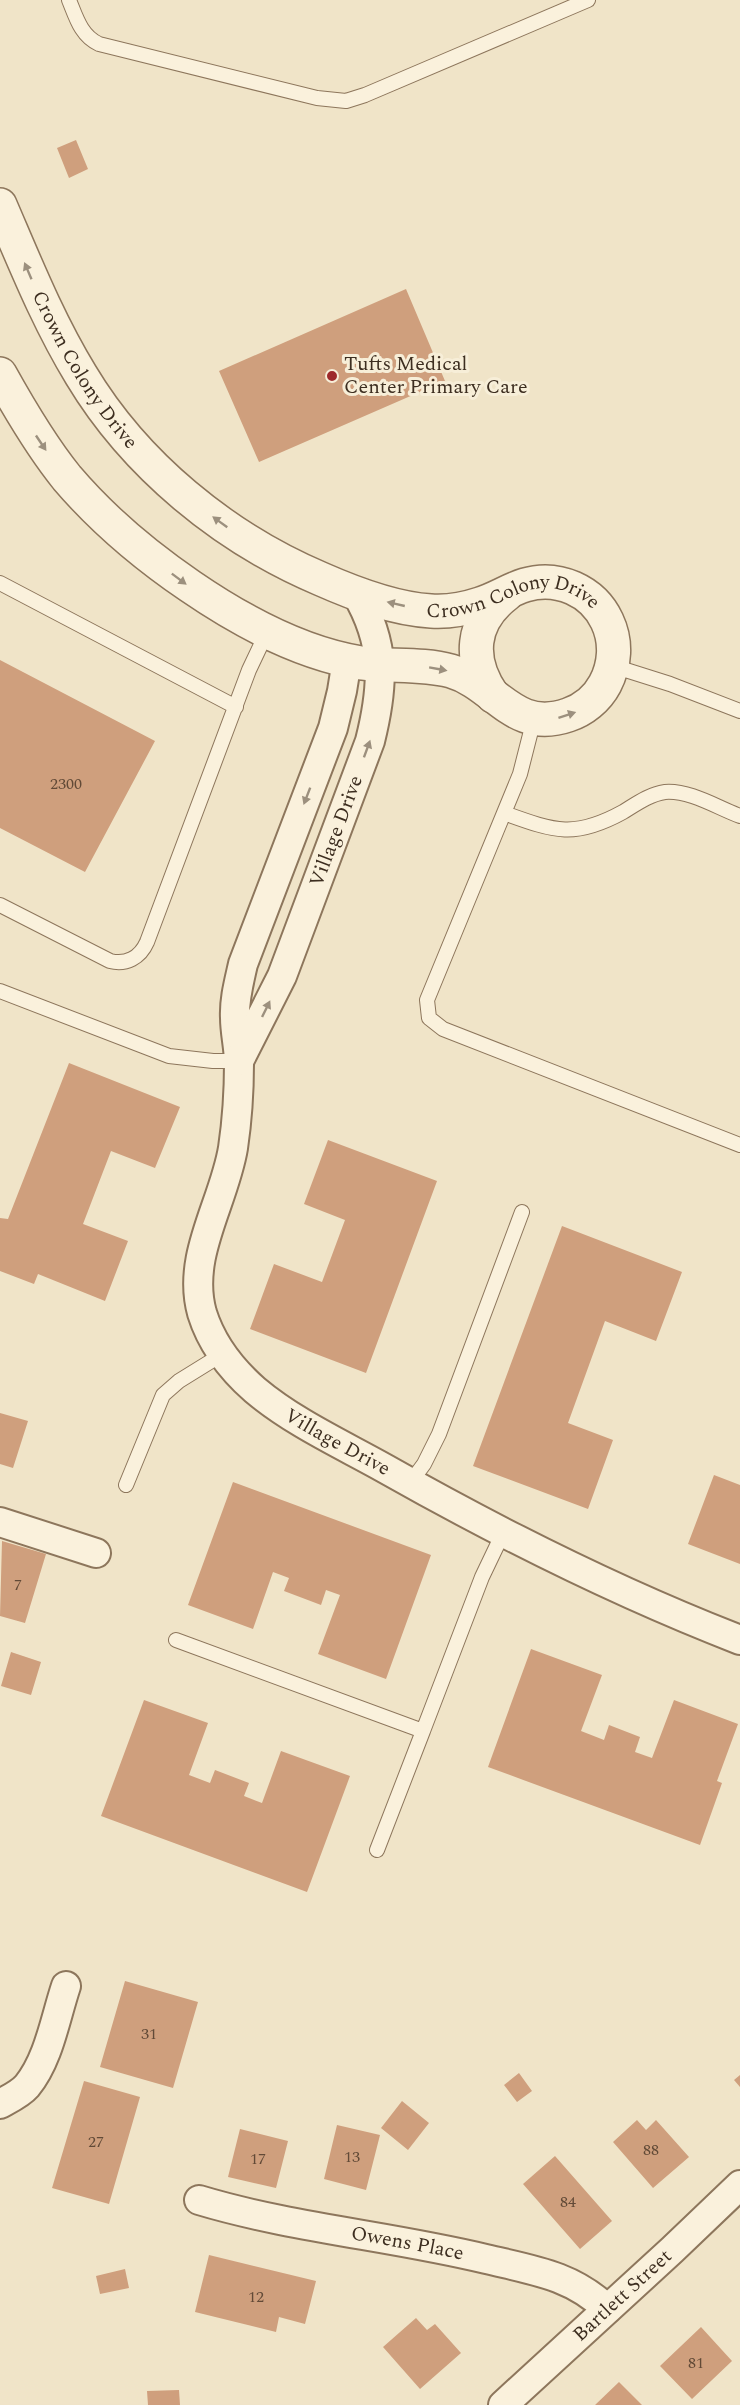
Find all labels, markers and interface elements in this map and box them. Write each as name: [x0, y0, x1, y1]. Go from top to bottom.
one-way arrow: [23, 262, 32, 280]
street label: Crown Colony Drive: [24, 286, 145, 456]
place label: Tufts Medical Center Primary Care: [344, 349, 528, 402]
marker: Tufts Medical Center Primary Care: [325, 369, 339, 383]
one-way arrow: [35, 434, 47, 450]
one-way arrow: [213, 516, 229, 528]
street label: Crown Colony Drive: [426, 567, 607, 626]
one-way arrow: [172, 572, 187, 584]
one-way arrow: [387, 599, 405, 609]
one-way arrow: [428, 665, 447, 674]
one-way arrow: [558, 710, 576, 719]
one-way arrow: [363, 740, 373, 758]
street label: Village Drive: [302, 771, 371, 891]
house number: 2300: [50, 772, 82, 796]
one-way arrow: [301, 788, 311, 806]
one-way arrow: [262, 1000, 271, 1017]
street label: Village Drive: [279, 1401, 396, 1484]
house number: 7: [14, 1573, 22, 1597]
house number: 31: [141, 2022, 157, 2046]
house number: 27: [88, 2130, 104, 2154]
house number: 88: [643, 2138, 659, 2162]
house number: 13: [344, 2145, 360, 2169]
house number: 17: [250, 2147, 266, 2171]
house number: 84: [560, 2190, 576, 2214]
street label: Owens Place: [349, 2218, 467, 2269]
street label: Bartlett Street: [566, 2242, 679, 2349]
house number: 12: [248, 2285, 264, 2309]
house number: 81: [688, 2351, 704, 2375]

